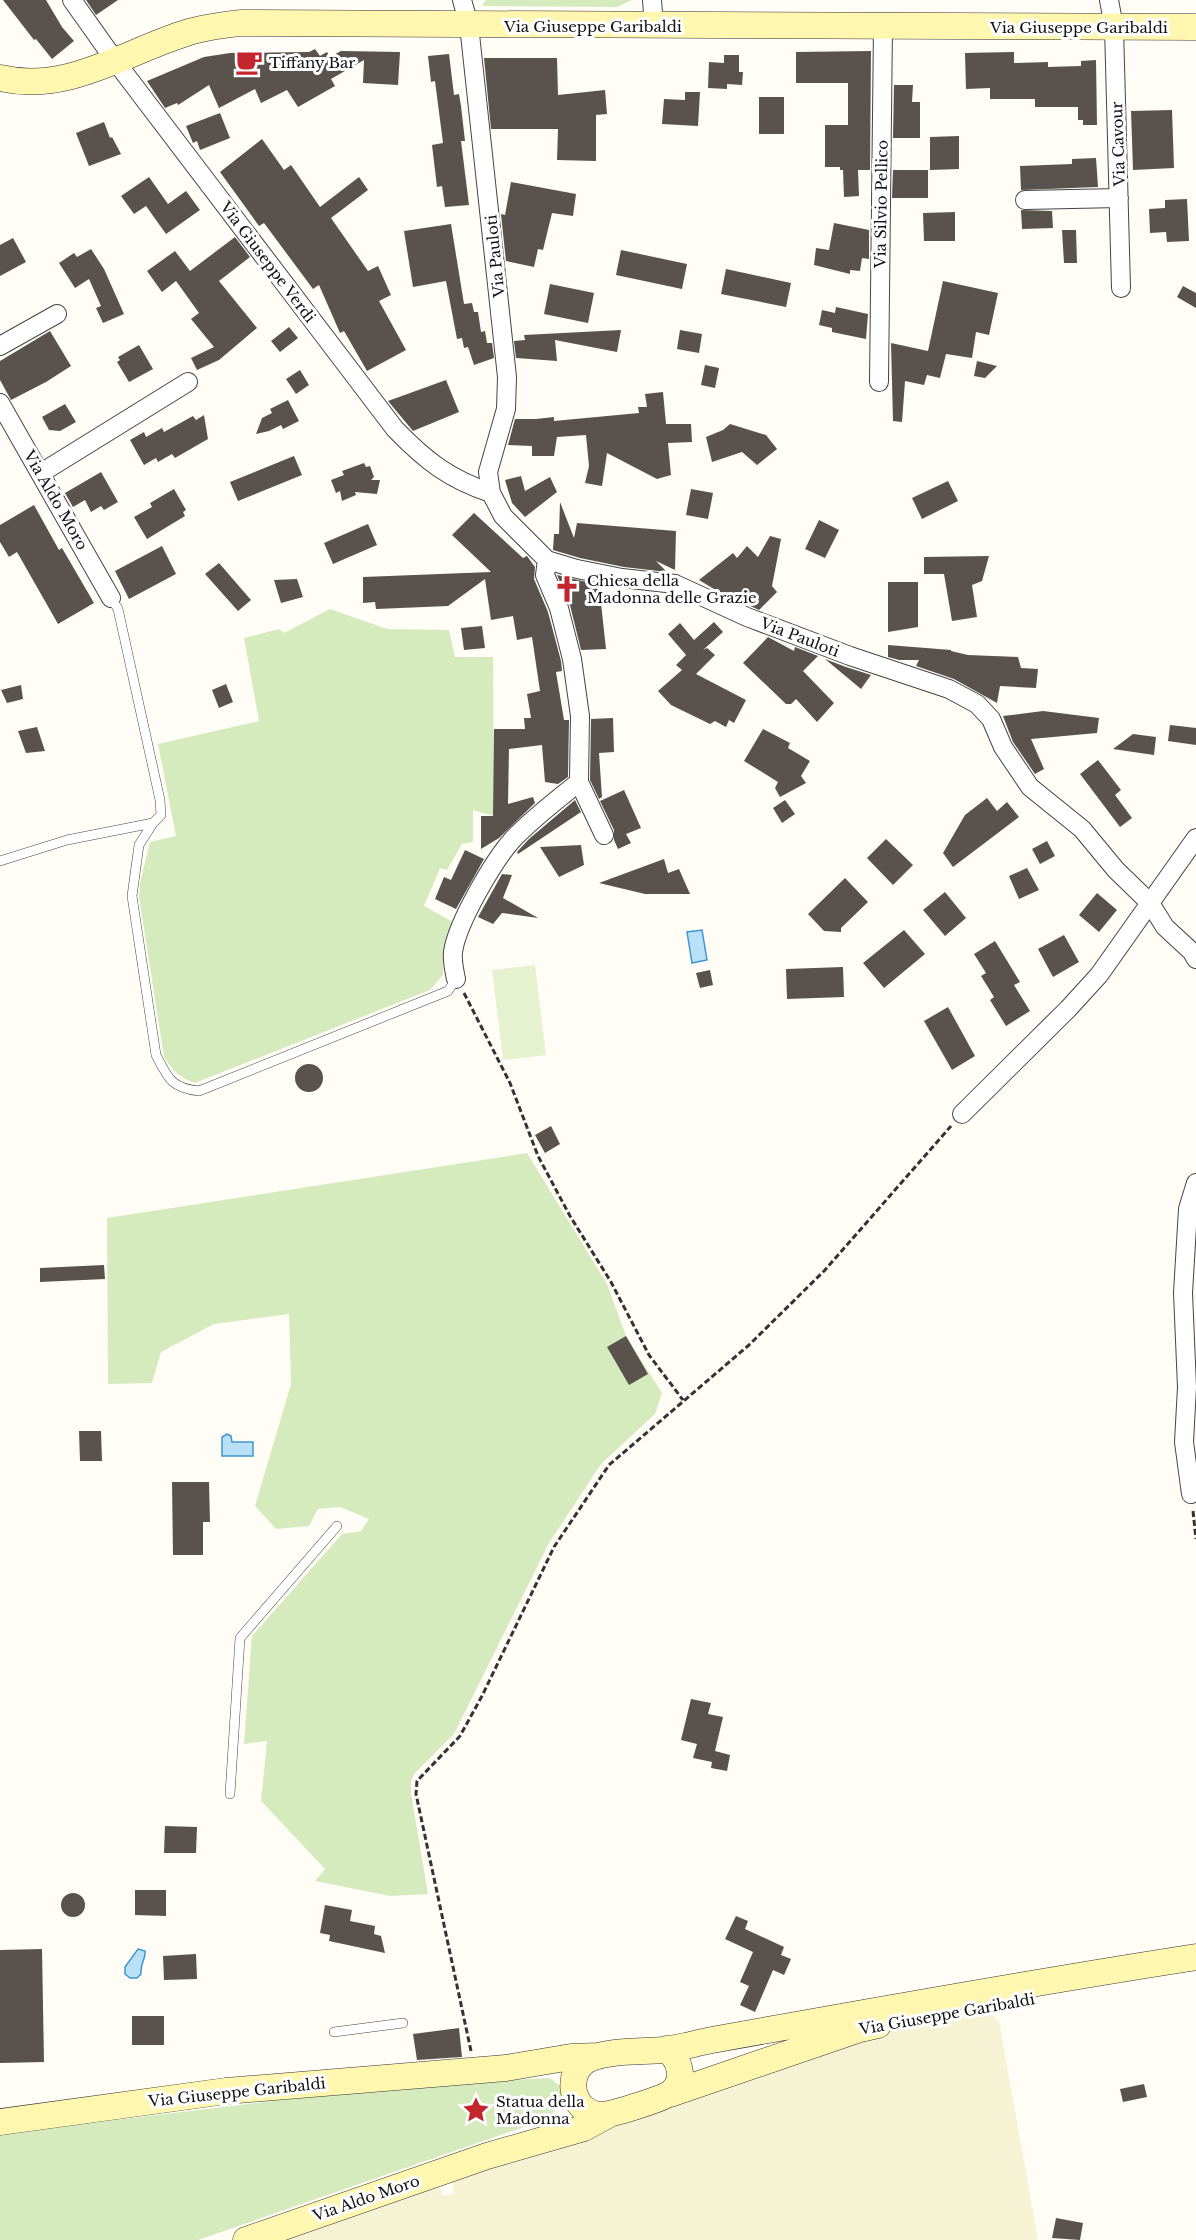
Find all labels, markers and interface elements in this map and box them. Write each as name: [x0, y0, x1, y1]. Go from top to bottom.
street label: Via Giuseppe Garibaldi: [503, 17, 682, 36]
street label: Via Giuseppe Garibaldi: [989, 18, 1168, 37]
cafe icon: Tiffany Bar: [234, 47, 264, 77]
place label: Tiffany Bar: [269, 53, 356, 72]
street label: Via Cavour: [1107, 100, 1129, 188]
street label: Via Silvio Pellico: [870, 139, 892, 269]
street label: Via Giuseppe Verdi: [216, 197, 320, 326]
street label: Via Pauloti: [481, 214, 509, 299]
street label: Via Aldo Moro: [19, 446, 92, 553]
place label: Chiesa della Madonna delle Grazie: [587, 571, 757, 607]
church icon: Chiesa della Madonna delle Grazie: [552, 574, 582, 604]
street label: Via Pauloti: [757, 613, 842, 661]
street label: Via Giuseppe Garibaldi: [857, 1989, 1036, 2039]
street label: Via Giuseppe Garibaldi: [147, 2073, 326, 2111]
place label: Statua della Madonna: [496, 2092, 585, 2128]
place icon: Statua della Madonna: [461, 2095, 491, 2125]
street label: Via Aldo Moro: [309, 2171, 422, 2226]

